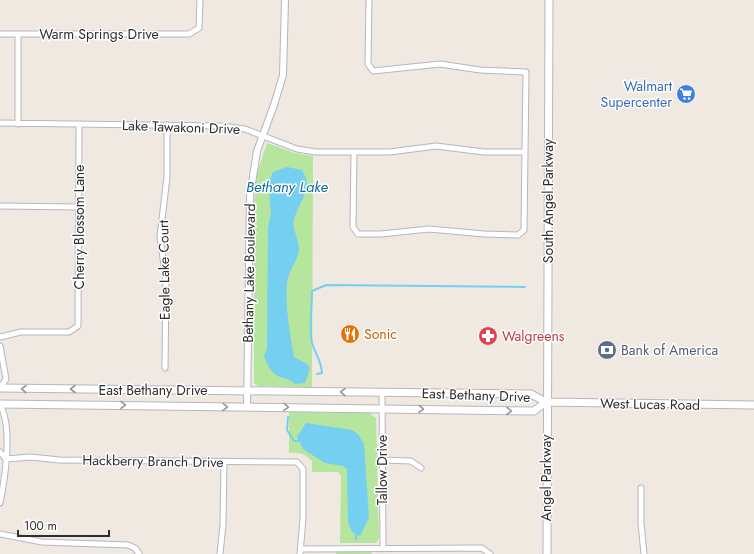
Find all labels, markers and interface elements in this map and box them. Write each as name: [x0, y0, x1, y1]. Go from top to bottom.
street label: Warm Springs Drive: [39, 24, 159, 44]
place label: Walmart Supercenter: [601, 76, 673, 112]
supermarket icon: Walmart Supercenter: [675, 83, 697, 105]
street label: Lake Tawakoni Drive: [122, 115, 240, 139]
street label: South Angel Parkway: [538, 138, 558, 263]
street label: Cherry Blossom Lane: [69, 165, 89, 289]
water label: Bethany Lake: [246, 176, 329, 198]
street label: Bethany Lake Boulevard: [238, 203, 260, 343]
street label: Eagle Lake Court: [153, 219, 175, 320]
restaurant icon: Sonic: [339, 323, 361, 345]
place label: Sonic: [364, 324, 397, 344]
pharmacy icon: Walgreens: [477, 325, 499, 347]
place label: Walgreens: [502, 326, 565, 346]
bank icon: Bank of America: [596, 339, 618, 361]
place label: Bank of America: [621, 340, 718, 360]
street label: East Bethany Drive: [99, 380, 207, 400]
street label: East Bethany Drive: [421, 383, 531, 407]
one-way arrow: [21, 385, 27, 393]
one-way arrow: [70, 385, 76, 393]
one-way arrow: [340, 388, 346, 396]
street label: West Lucas Road: [600, 393, 700, 415]
one-way arrow: [120, 401, 126, 409]
one-way arrow: [222, 403, 228, 411]
one-way arrow: [283, 403, 289, 411]
one-way arrow: [418, 405, 424, 413]
one-way arrow: [506, 406, 512, 415]
street label: Angel Parkway: [536, 434, 556, 521]
street label: Tallow Drive: [372, 435, 392, 505]
street label: Hackberry Branch Drive: [82, 450, 224, 472]
scale bar: [18, 512, 109, 538]
text: 100 m: [24, 517, 57, 535]

